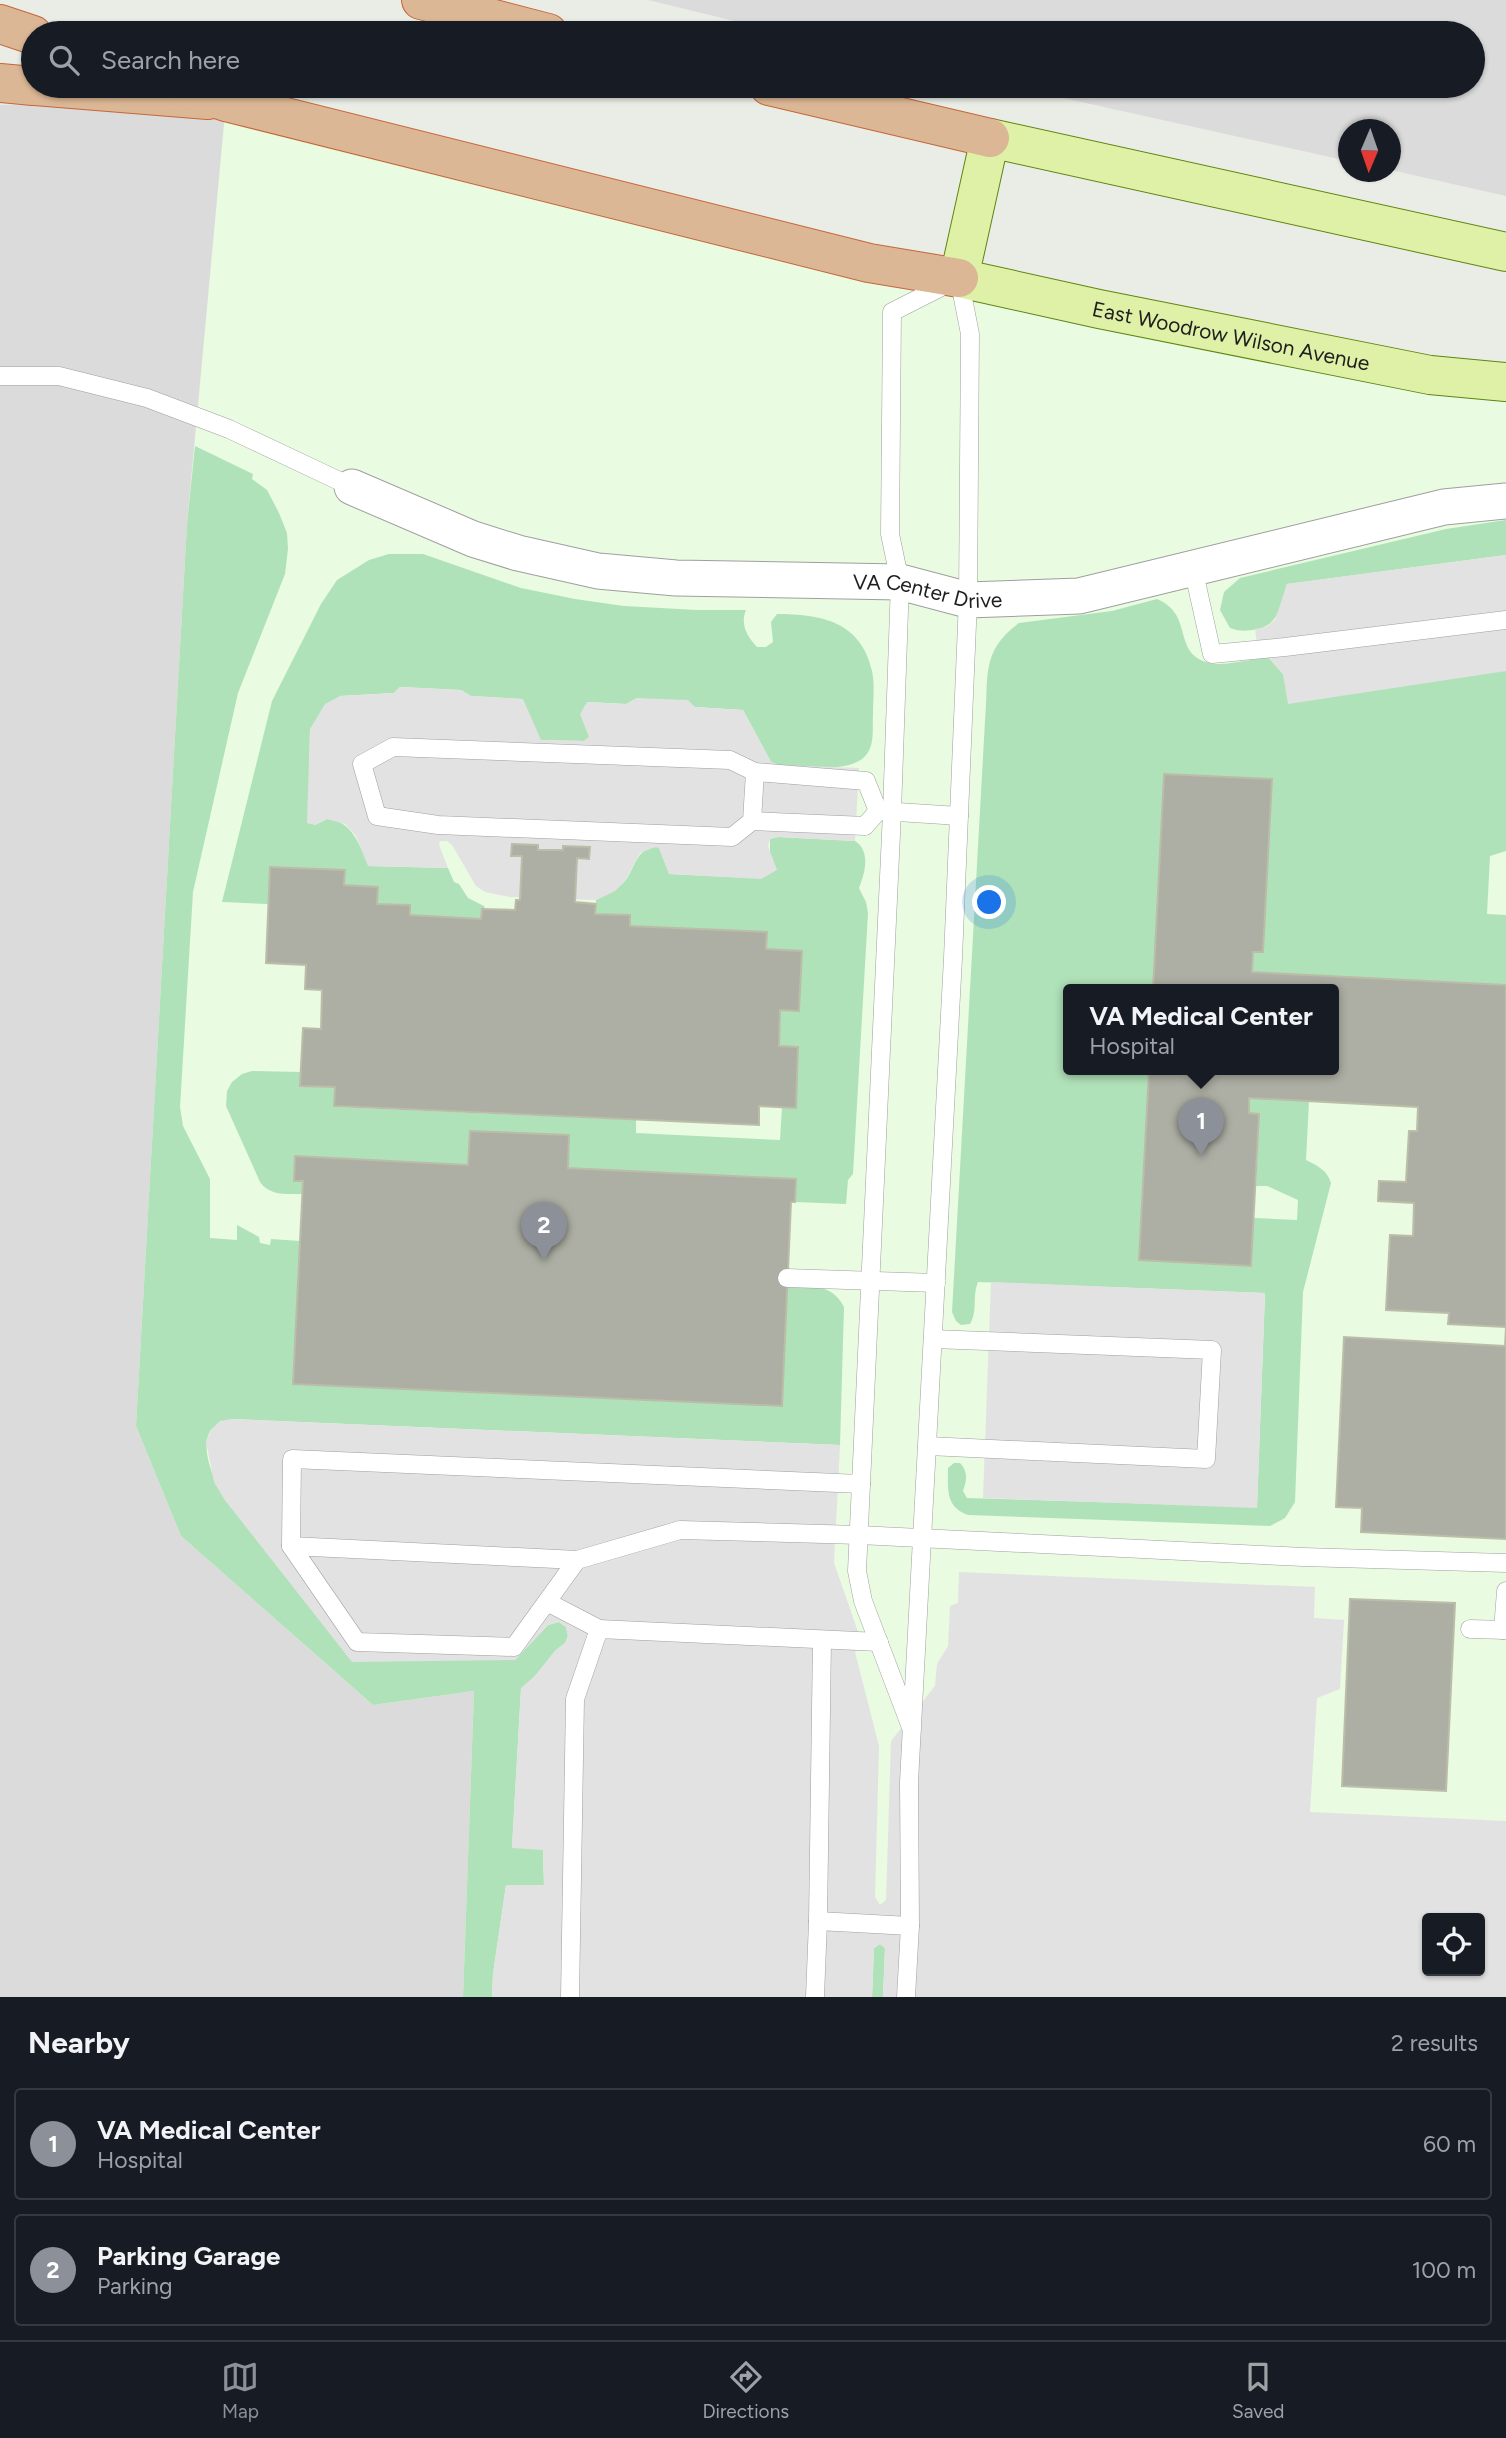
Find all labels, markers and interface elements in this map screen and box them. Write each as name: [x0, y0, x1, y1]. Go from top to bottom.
search box: [21, 21, 1485, 98]
icon: search: [45, 41, 83, 79]
text: Search here: [101, 44, 240, 76]
north arrow: [1338, 119, 1401, 182]
street label: East Woodrow Wilson Avenue: [1090, 295, 1372, 375]
street label: VA Center Drive: [853, 569, 1003, 612]
your location: [972, 885, 1006, 919]
popup: [1063, 984, 1339, 1075]
text: VA Medical Center: [1089, 1000, 1313, 1032]
text: Hospital: [1089, 1032, 1175, 1060]
pin: 1: [1178, 1098, 1224, 1156]
pin: 2: [521, 1202, 567, 1260]
map controls: [1422, 1913, 1485, 1976]
button: locate: [1422, 1913, 1485, 1976]
text: Nearby: [28, 2024, 130, 2061]
text: 2 results: [1391, 2029, 1478, 2057]
text: VA Medical Center: [97, 2114, 321, 2146]
text: 1: [48, 2130, 58, 2158]
text: 60 m: [1423, 2130, 1476, 2158]
text: Hospital: [97, 2146, 183, 2174]
text: Parking Garage: [97, 2240, 280, 2272]
text: 2: [46, 2256, 60, 2284]
text: 100 m: [1412, 2256, 1476, 2284]
text: Parking: [97, 2272, 172, 2300]
tab: Map: [221, 2358, 259, 2423]
tab: Directions: [702, 2358, 789, 2423]
tab: Saved: [1232, 2358, 1284, 2423]

